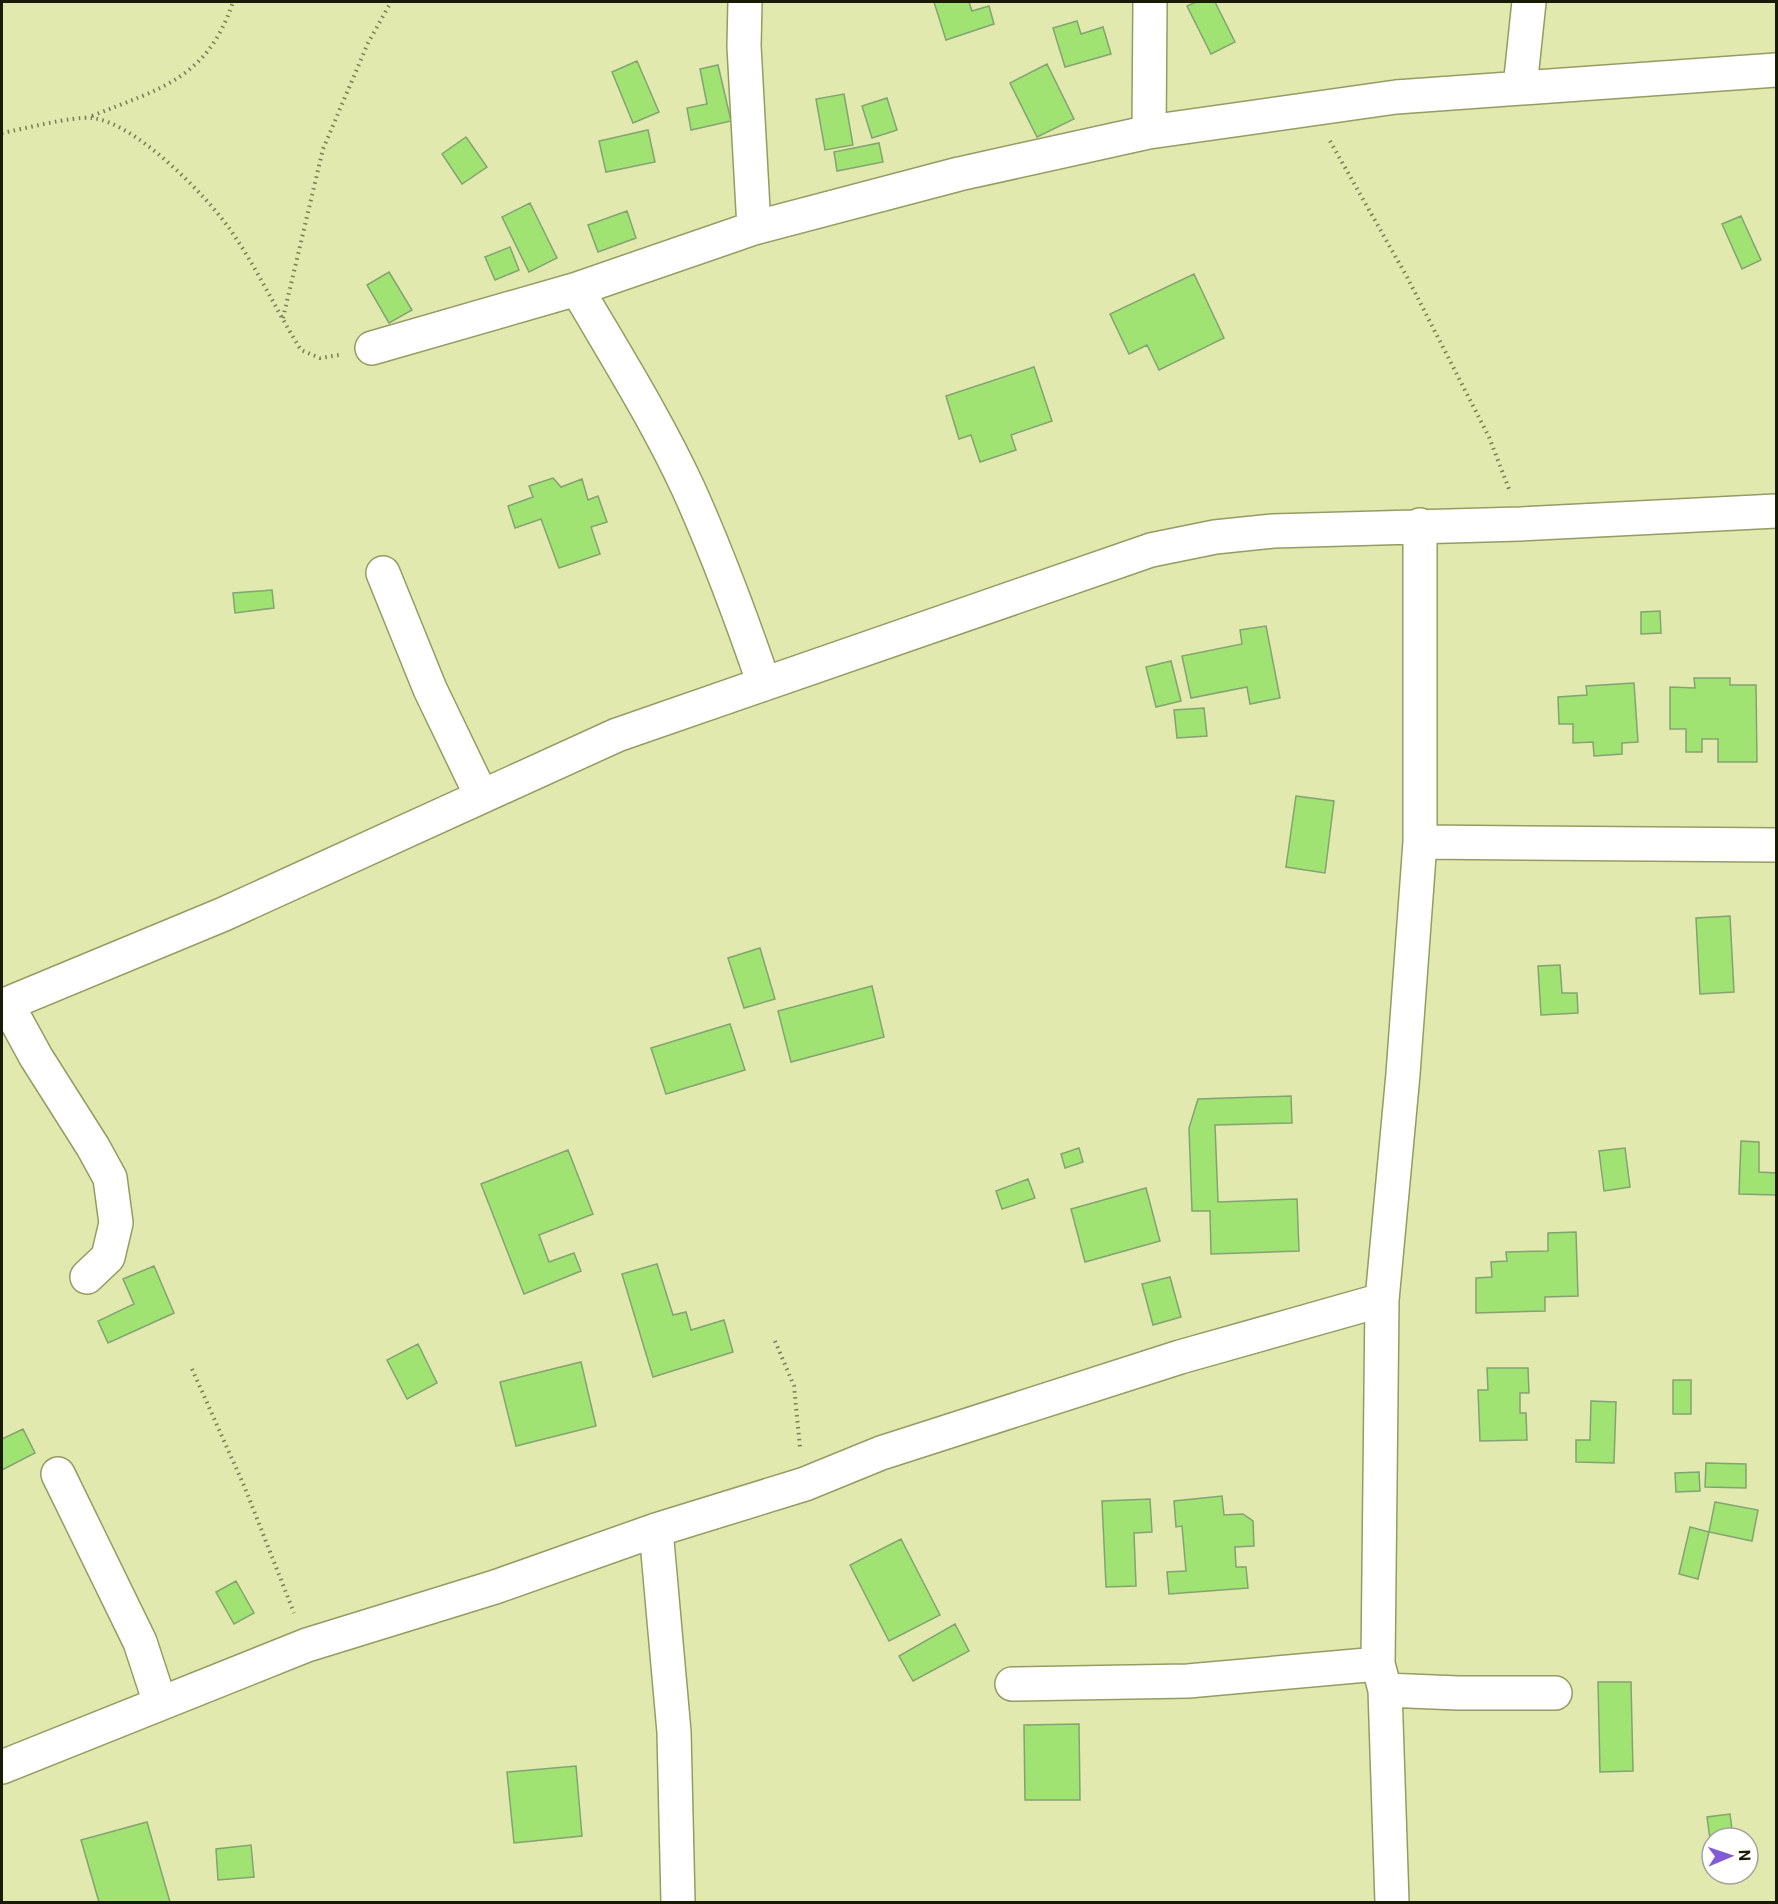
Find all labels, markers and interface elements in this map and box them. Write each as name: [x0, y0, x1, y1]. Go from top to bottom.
north arrow: [1700, 1826, 1760, 1886]
text: N: [1735, 1850, 1754, 1861]

